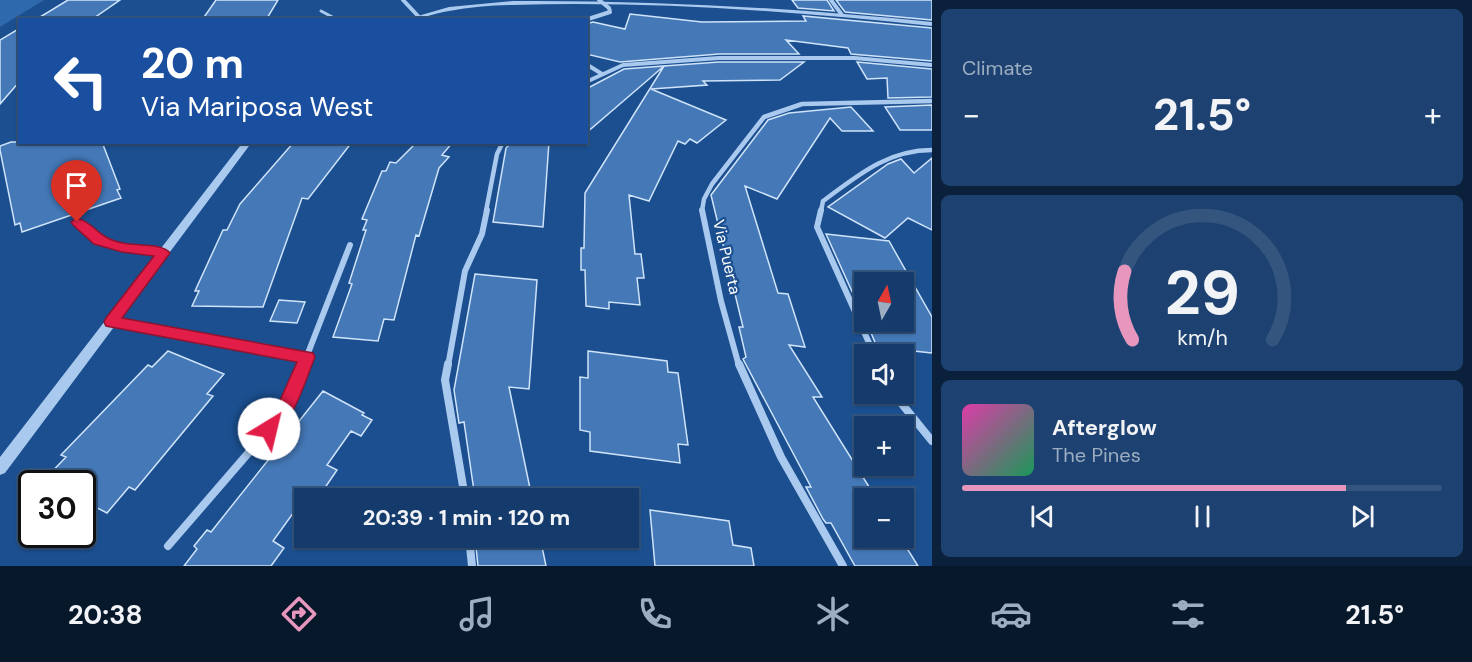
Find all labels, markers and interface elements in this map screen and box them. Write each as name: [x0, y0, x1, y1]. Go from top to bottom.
text: 20 m: [141, 36, 244, 91]
icon: left: [42, 42, 120, 120]
text: Climate: [962, 55, 1033, 81]
text: 21.5°: [1153, 85, 1251, 144]
text: Via Mariposa West: [141, 89, 373, 124]
text: −: [962, 93, 980, 136]
text: +: [1424, 93, 1442, 136]
pin: [51, 160, 102, 222]
icon: arrive: [60, 169, 93, 202]
street label: Via Puerta: [708, 218, 746, 296]
text: 29: [1164, 252, 1240, 333]
north arrow: [854, 272, 914, 332]
map controls: [854, 272, 914, 548]
text: km/h: [1177, 324, 1227, 352]
button: sound: [854, 344, 914, 404]
position arrow: [237, 397, 301, 461]
text: Afterglow: [1052, 413, 1157, 442]
button: +: [854, 416, 914, 476]
text: The Pines: [1052, 442, 1141, 468]
speed limit sign: 30: [18, 470, 96, 548]
button: −: [854, 488, 914, 548]
icon: previous: [1026, 500, 1059, 533]
icon: pause: [1186, 500, 1219, 533]
icon: next: [1346, 500, 1379, 533]
text: 20:39 · 1 min · 120 m: [363, 503, 570, 532]
icon: directions: [278, 593, 320, 635]
icon: music: [456, 593, 498, 635]
icon: phone: [634, 593, 676, 635]
icon: climate: [812, 593, 854, 635]
icon: car: [990, 593, 1032, 635]
icon: filters: [1167, 593, 1209, 635]
text: 20:38: [68, 597, 143, 632]
text: 21.5°: [1345, 597, 1404, 632]

